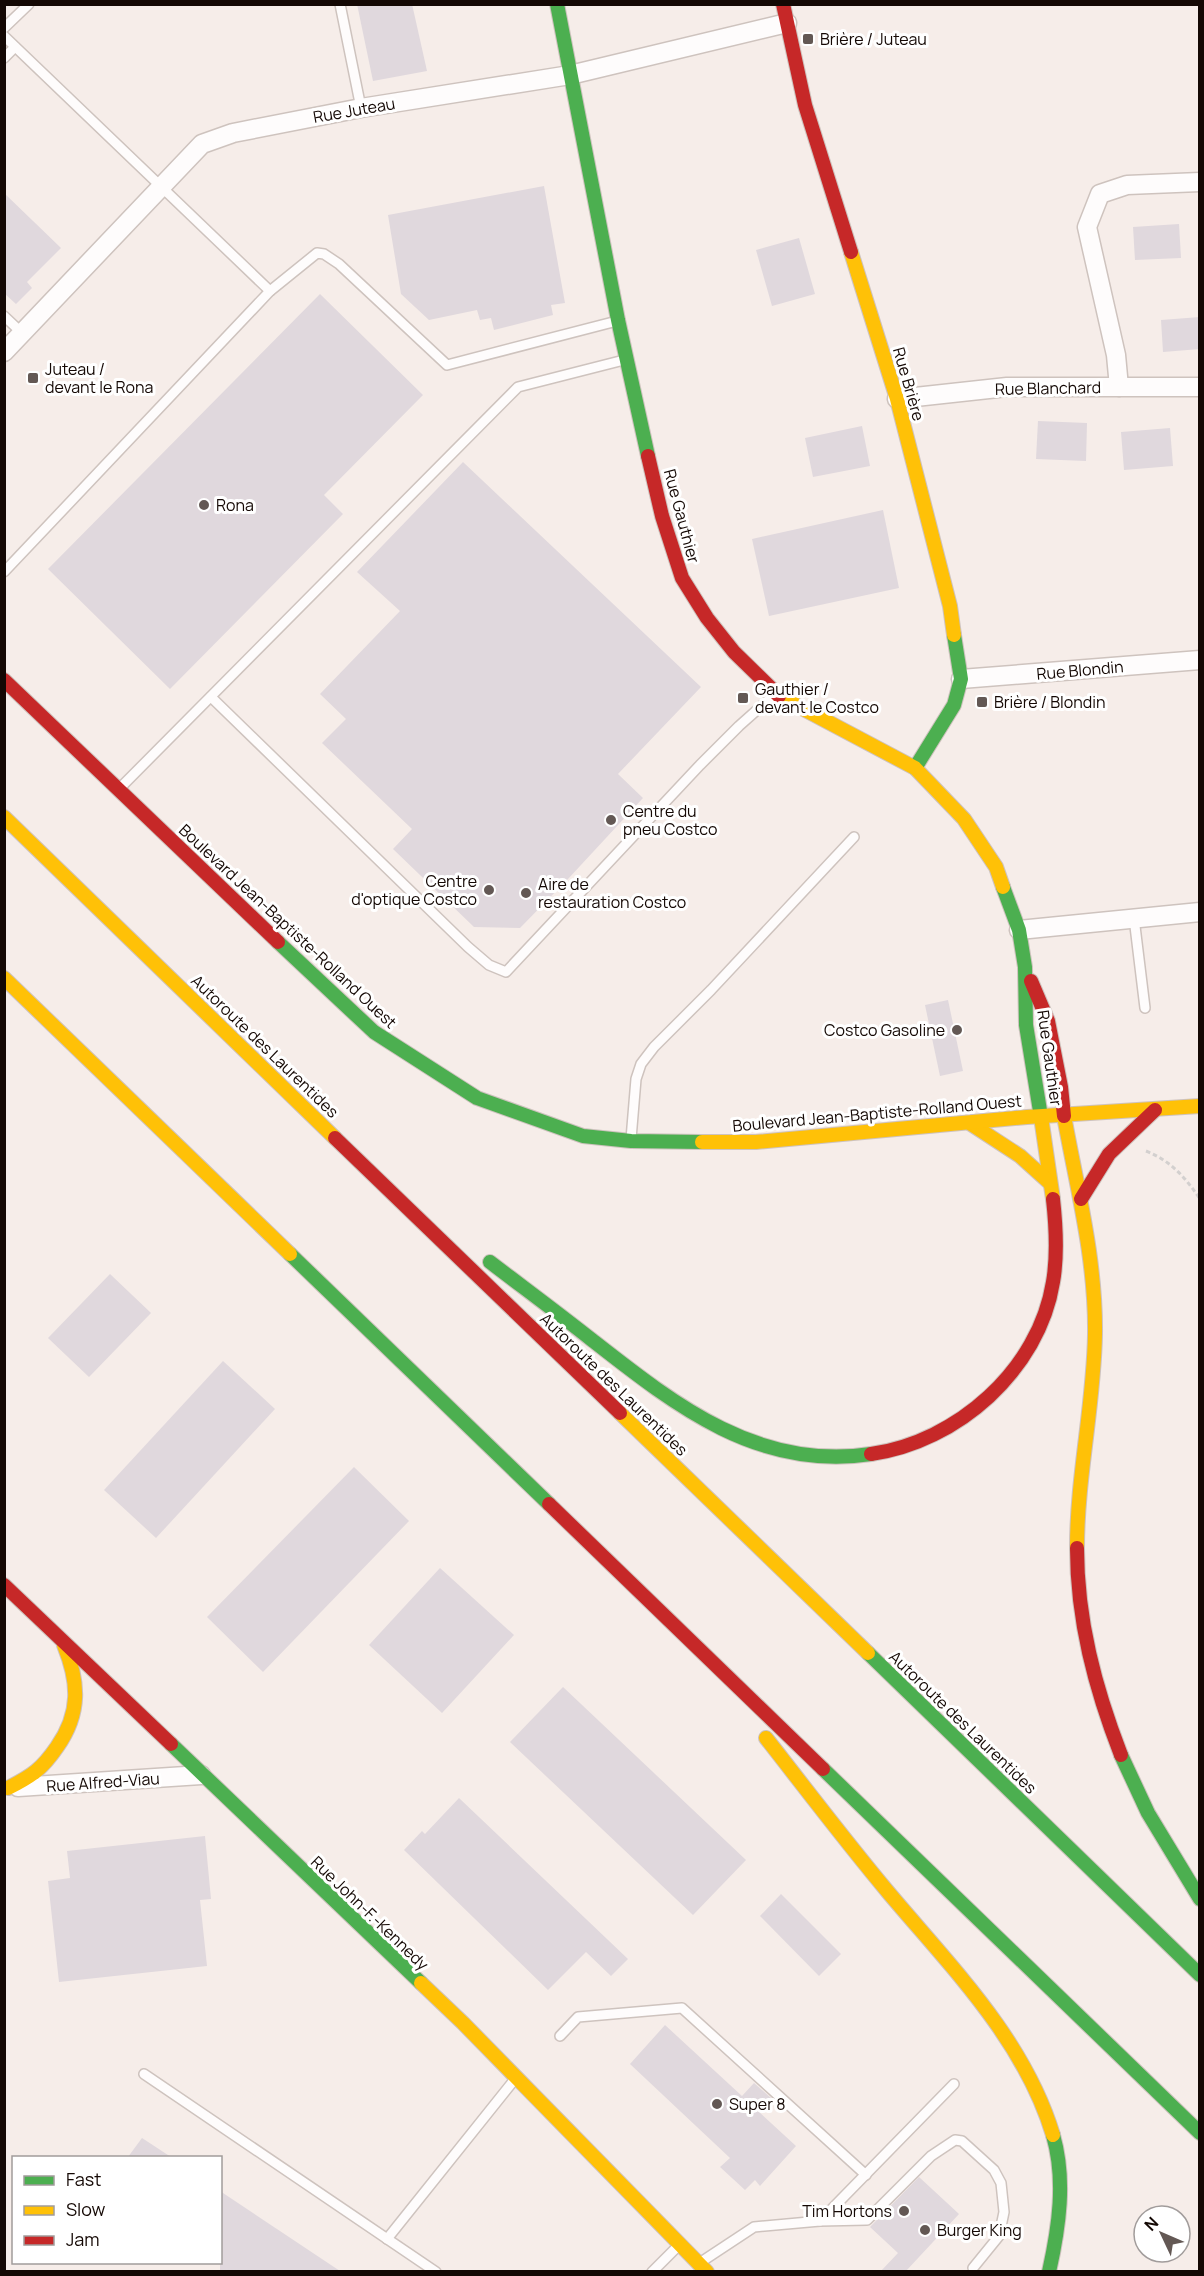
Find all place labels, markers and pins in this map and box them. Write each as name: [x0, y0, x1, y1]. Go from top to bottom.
place label: Brière / Juteau: [820, 28, 927, 50]
marker: Brière / Juteau: [801, 32, 815, 46]
place label: Juteau / devant le Rona: [45, 358, 153, 398]
marker: Juteau / devant le Rona: [26, 371, 40, 385]
place label: Rona: [216, 494, 254, 516]
marker: Rona: [197, 498, 211, 512]
place label: Gauthier / devant le Costco: [755, 678, 879, 718]
marker: Gauthier / devant le Costco: [736, 691, 750, 705]
place label: Brière / Blondin: [994, 691, 1105, 713]
marker: Brière / Blondin: [975, 695, 989, 709]
place label: Centre du pneu Costco: [623, 800, 717, 840]
marker: Centre du pneu Costco: [604, 813, 618, 827]
place label: Centre d'optique Costco: [351, 870, 477, 910]
place label: Aire de restauration Costco: [538, 873, 686, 913]
marker: Centre d'optique Costco: [482, 883, 496, 897]
marker: Aire de restauration Costco: [519, 886, 533, 900]
place label: Costco Gasoline: [824, 1019, 945, 1041]
marker: Costco Gasoline: [950, 1023, 964, 1037]
place label: Super 8: [729, 2093, 785, 2115]
marker: Super 8: [710, 2097, 724, 2111]
place label: Tim Hortons: [802, 2200, 892, 2222]
marker: Tim Hortons: [897, 2204, 911, 2218]
place label: Burger King: [937, 2219, 1022, 2241]
marker: Burger King: [918, 2223, 932, 2237]

